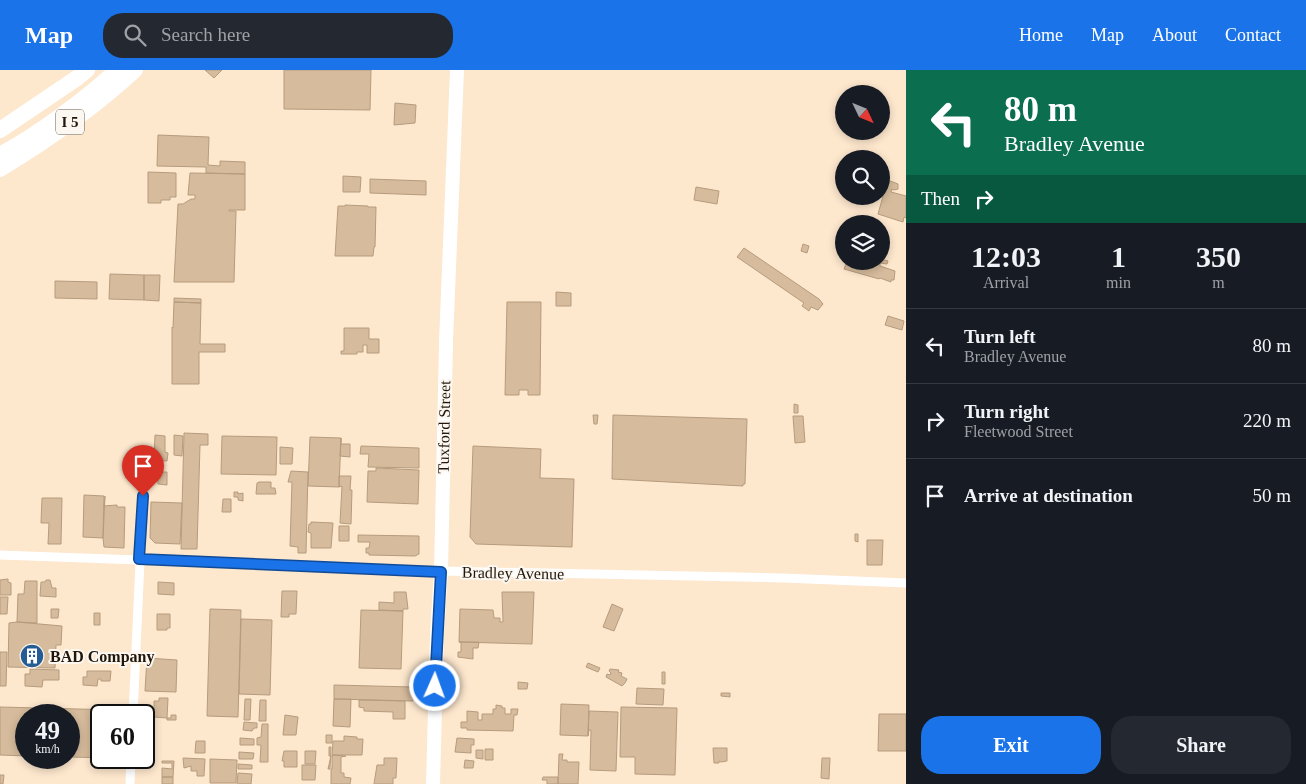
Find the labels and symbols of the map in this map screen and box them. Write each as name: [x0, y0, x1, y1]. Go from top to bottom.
north arrow: [835, 85, 890, 140]
road number: I 5: [56, 110, 84, 134]
street label: Tuxford Street: [435, 380, 453, 474]
pin: [122, 445, 164, 496]
street label: Bradley Avenue: [462, 564, 564, 583]
building icon: BAD Company: [19, 643, 45, 669]
place label: BAD Company: [50, 648, 154, 666]
position arrow: [408, 659, 460, 711]
speed limit sign: 60: [90, 704, 155, 769]

